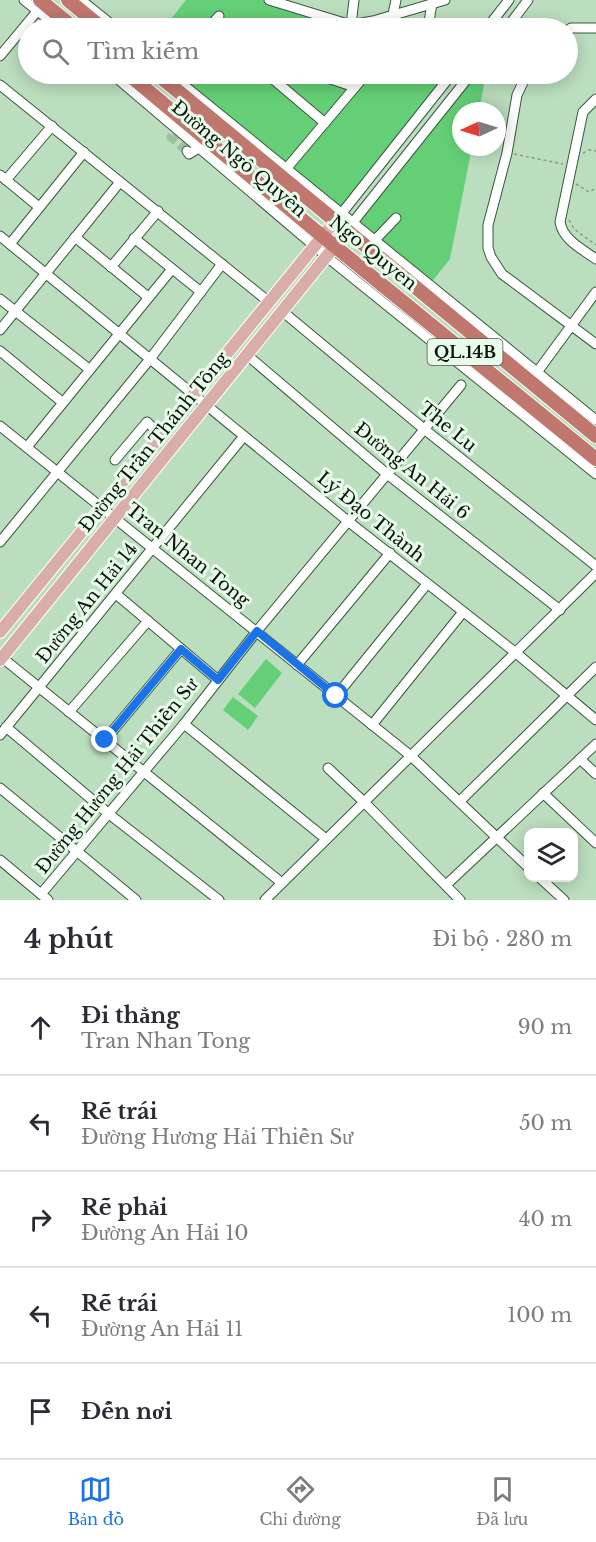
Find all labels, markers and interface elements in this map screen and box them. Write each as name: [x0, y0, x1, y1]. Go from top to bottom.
search box: [18, 18, 578, 84]
icon: search: [39, 35, 72, 68]
text: Tìm kiếm: [87, 38, 199, 65]
street label: Đường Ngô Quyền: [167, 96, 311, 222]
north arrow: [452, 102, 506, 156]
street label: Ngo Quyen: [325, 211, 421, 295]
road number: QL.14B: [428, 339, 502, 365]
street label: Đường Trần Thánh Tông: [75, 347, 234, 536]
street label: The Lu: [415, 397, 481, 457]
street label: Đường An Hải 6: [350, 418, 474, 524]
street label: Lý Đạo Thành: [313, 467, 429, 567]
street label: Tran Nhan Tong: [122, 499, 254, 612]
street label: Đường An Hải 14: [32, 538, 142, 668]
street label: Đường Hương Hải Thiền Sư: [31, 673, 203, 878]
route start: [322, 682, 348, 708]
route end: [91, 726, 117, 752]
map controls: [524, 828, 578, 882]
button: layers: [524, 828, 578, 882]
text: 4 phút: [24, 923, 113, 955]
text: Đi bộ · 280 m: [433, 927, 572, 951]
text: Đi thẳng: [81, 1002, 180, 1029]
icon: ahead: [24, 1011, 57, 1044]
text: 90 m: [518, 1015, 572, 1039]
text: Tran Nhan Tong: [81, 1029, 250, 1053]
text: Rẽ trái: [81, 1098, 157, 1125]
icon: left: [24, 1107, 57, 1140]
text: 50 m: [519, 1111, 572, 1135]
text: Đường Hương Hải Thiền Sư: [81, 1125, 353, 1149]
text: Rẽ phải: [81, 1194, 168, 1221]
icon: right: [24, 1203, 57, 1236]
text: 40 m: [519, 1207, 572, 1231]
text: Đường An Hải 10: [81, 1221, 249, 1245]
text: Rẽ trái: [81, 1290, 157, 1317]
icon: left: [24, 1299, 57, 1332]
text: 100 m: [507, 1303, 572, 1327]
text: Đường An Hải 11: [81, 1317, 243, 1341]
icon: arrive: [24, 1395, 57, 1428]
text: Đến nơi: [81, 1398, 172, 1425]
tab: Bản đồ: [68, 1473, 124, 1529]
tab: Chỉ đường: [259, 1473, 341, 1529]
tab: Đã lưu: [476, 1473, 528, 1529]

